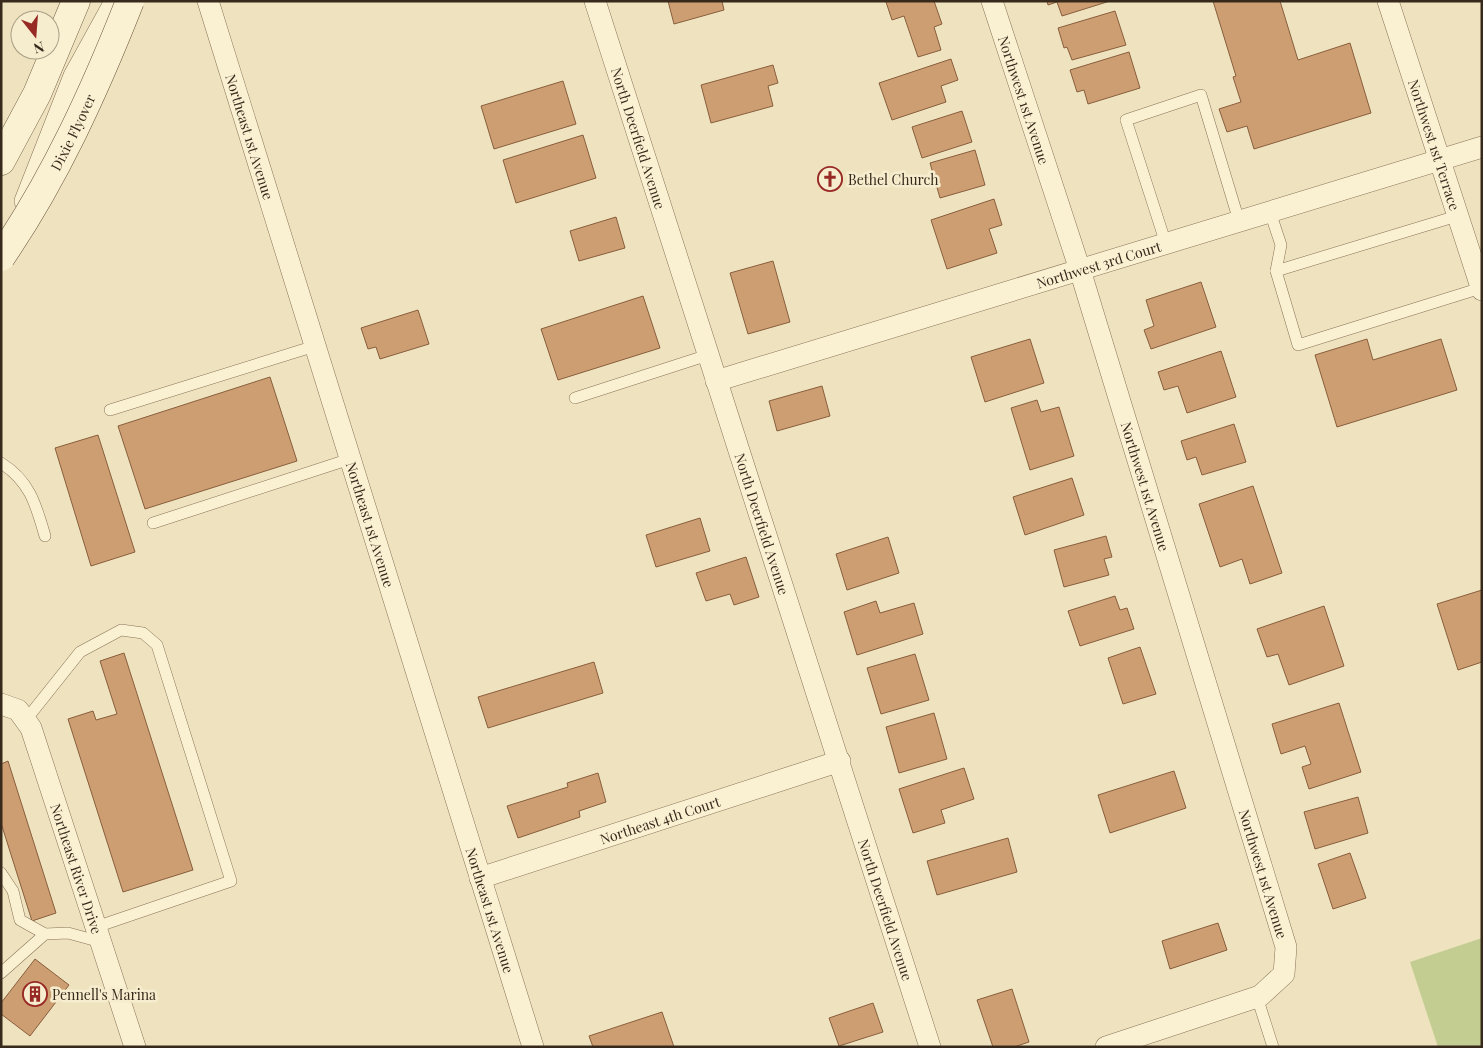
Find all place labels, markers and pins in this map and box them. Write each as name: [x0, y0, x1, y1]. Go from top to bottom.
church icon: Bethel Church: [817, 166, 843, 192]
place label: Bethel Church: [848, 170, 939, 189]
building icon: Pennell's Marina: [22, 981, 48, 1007]
place label: Pennell's Marina: [52, 985, 156, 1004]

